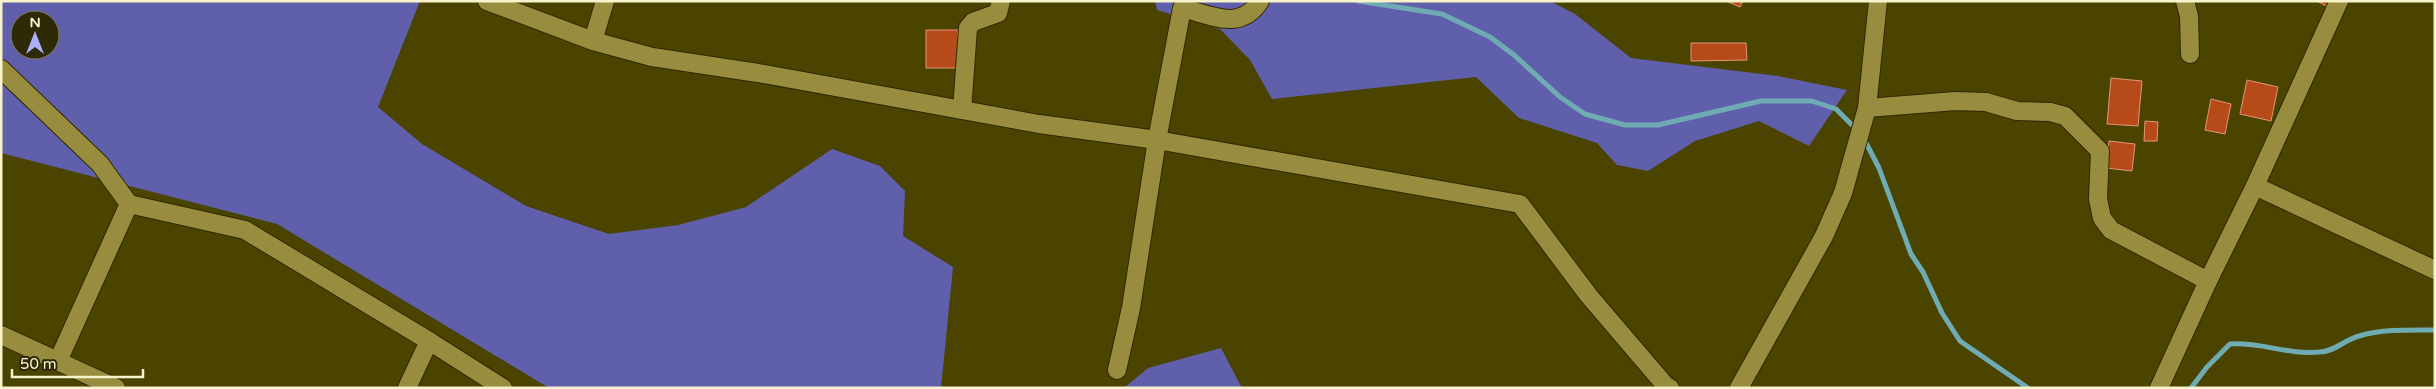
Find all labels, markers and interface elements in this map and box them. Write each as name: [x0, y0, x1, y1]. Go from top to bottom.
north arrow: [10, 10, 60, 60]
text: N: [29, 14, 41, 31]
scale bar: [12, 346, 144, 378]
text: 50 m: [20, 355, 57, 373]

